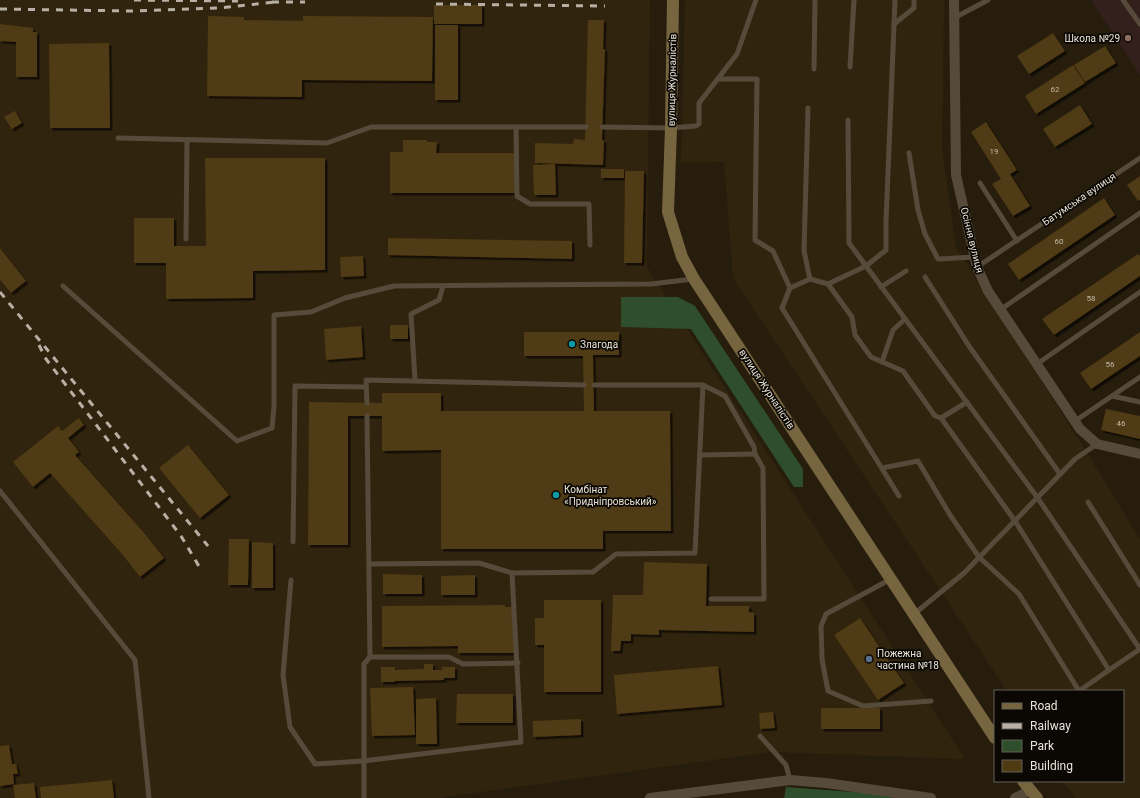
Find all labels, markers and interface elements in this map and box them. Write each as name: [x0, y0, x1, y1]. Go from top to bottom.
street label: вулиця Журналістів: [666, 33, 678, 126]
place label: Школа №29: [1064, 33, 1120, 44]
marker: Школа №29: [1123, 33, 1133, 43]
house number: 62: [1051, 85, 1060, 94]
house number: 19: [990, 147, 999, 156]
street label: Батумська вулиця: [1040, 170, 1118, 228]
street label: Осіння вулиця: [959, 206, 985, 274]
house number: 60: [1055, 237, 1064, 246]
house number: 58: [1087, 294, 1096, 303]
marker: Злагода: [567, 339, 577, 349]
place label: Злагода: [580, 339, 618, 350]
street label: вулиця Журналістів: [737, 347, 797, 431]
house number: 56: [1106, 360, 1115, 369]
house number: 46: [1117, 419, 1126, 428]
place label: Комбінат «Придніпровський»: [564, 484, 657, 507]
marker: Комбінат «Придніпровський»: [551, 490, 561, 500]
place label: Пожежна частина №18: [877, 648, 939, 671]
marker: Пожежна частина №18: [864, 654, 874, 664]
legend: [994, 690, 1124, 782]
text: Road: [1030, 699, 1058, 713]
text: Railway: [1030, 719, 1071, 733]
text: Park: [1030, 739, 1055, 753]
text: Building: [1030, 759, 1073, 773]

